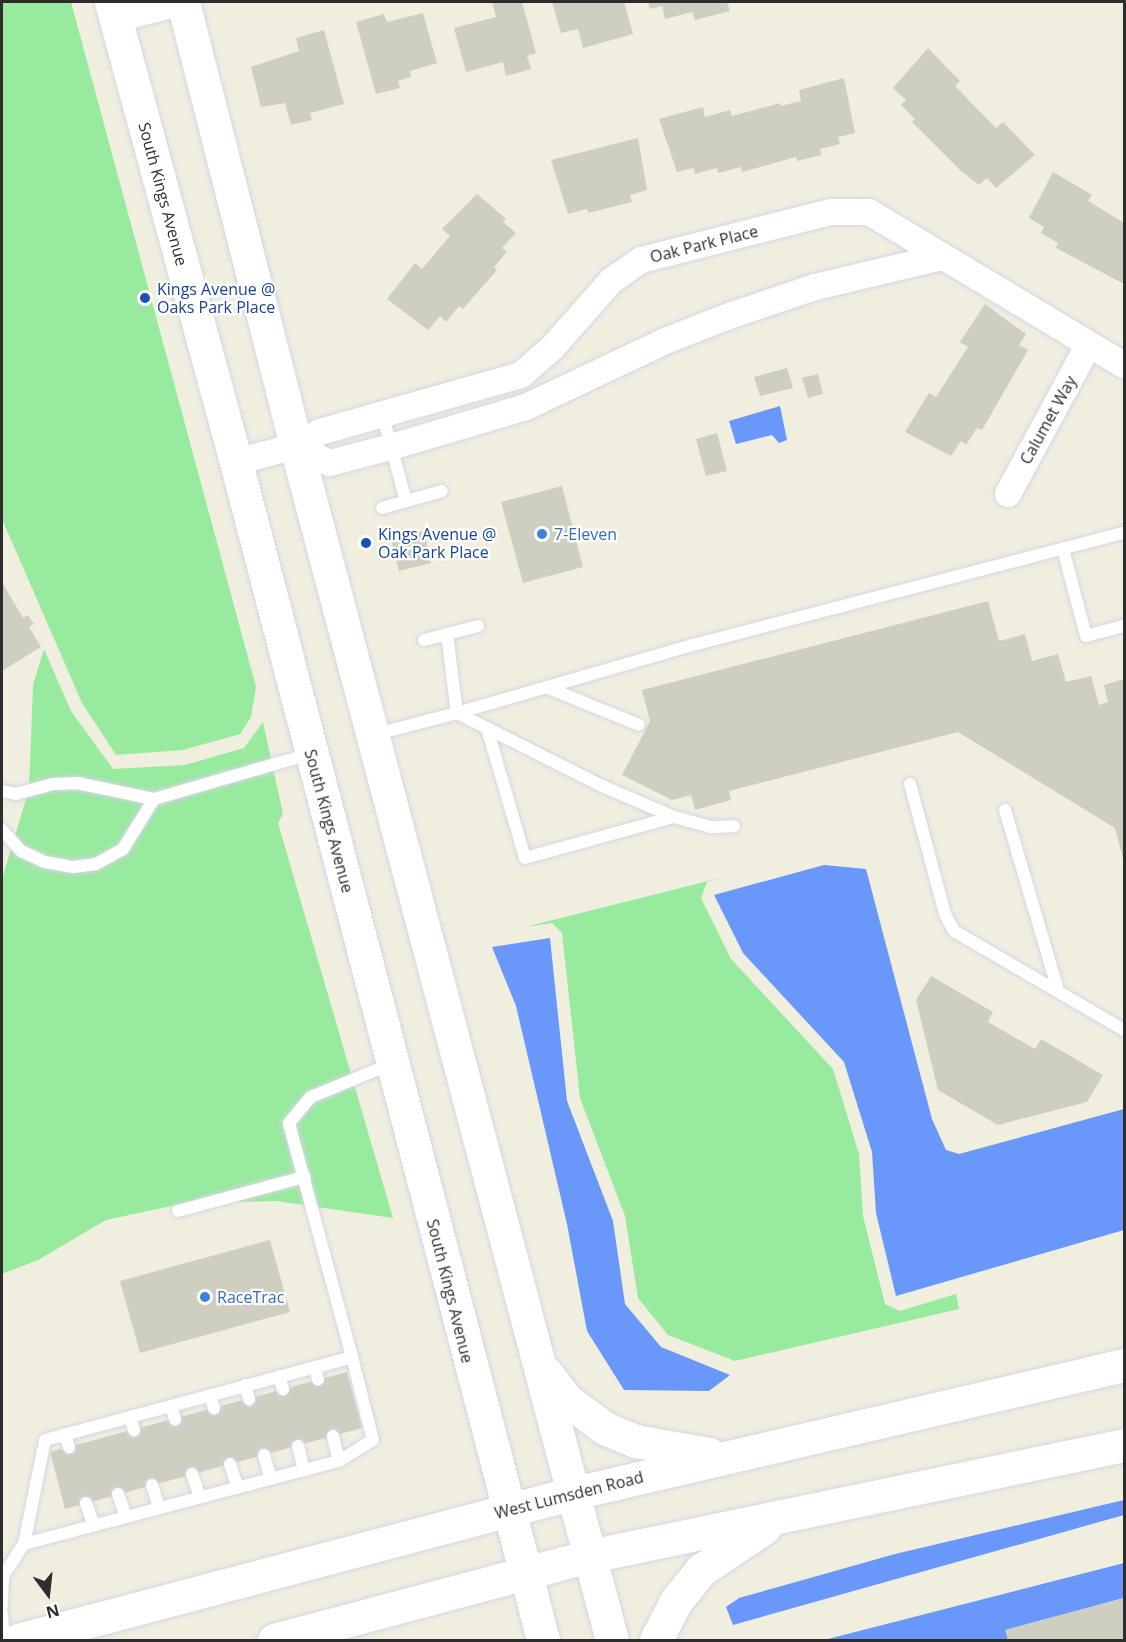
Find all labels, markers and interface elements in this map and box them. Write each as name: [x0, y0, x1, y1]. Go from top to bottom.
street label: South Kings Avenue: [135, 120, 191, 268]
street label: Oak Park Place: [648, 221, 760, 267]
place label: Kings Avenue @ Oaks Park Place: [157, 279, 275, 317]
marker: Kings Avenue @ Oaks Park Place: [138, 291, 152, 305]
street label: Calumet Way: [1016, 372, 1080, 468]
place label: Kings Avenue @ Oak Park Place: [378, 524, 496, 562]
place label: 7-Eleven: [554, 524, 617, 544]
marker: 7-Eleven: [535, 527, 549, 541]
marker: Kings Avenue @ Oak Park Place: [359, 536, 373, 550]
street label: South Kings Avenue: [301, 747, 357, 895]
street label: South Kings Avenue: [423, 1217, 477, 1365]
place label: RaceTrac: [217, 1287, 284, 1307]
marker: RaceTrac: [198, 1290, 212, 1304]
street label: West Lumsden Road: [493, 1467, 645, 1523]
north arrow: [18, 1564, 78, 1624]
text: N: [44, 1599, 62, 1624]

